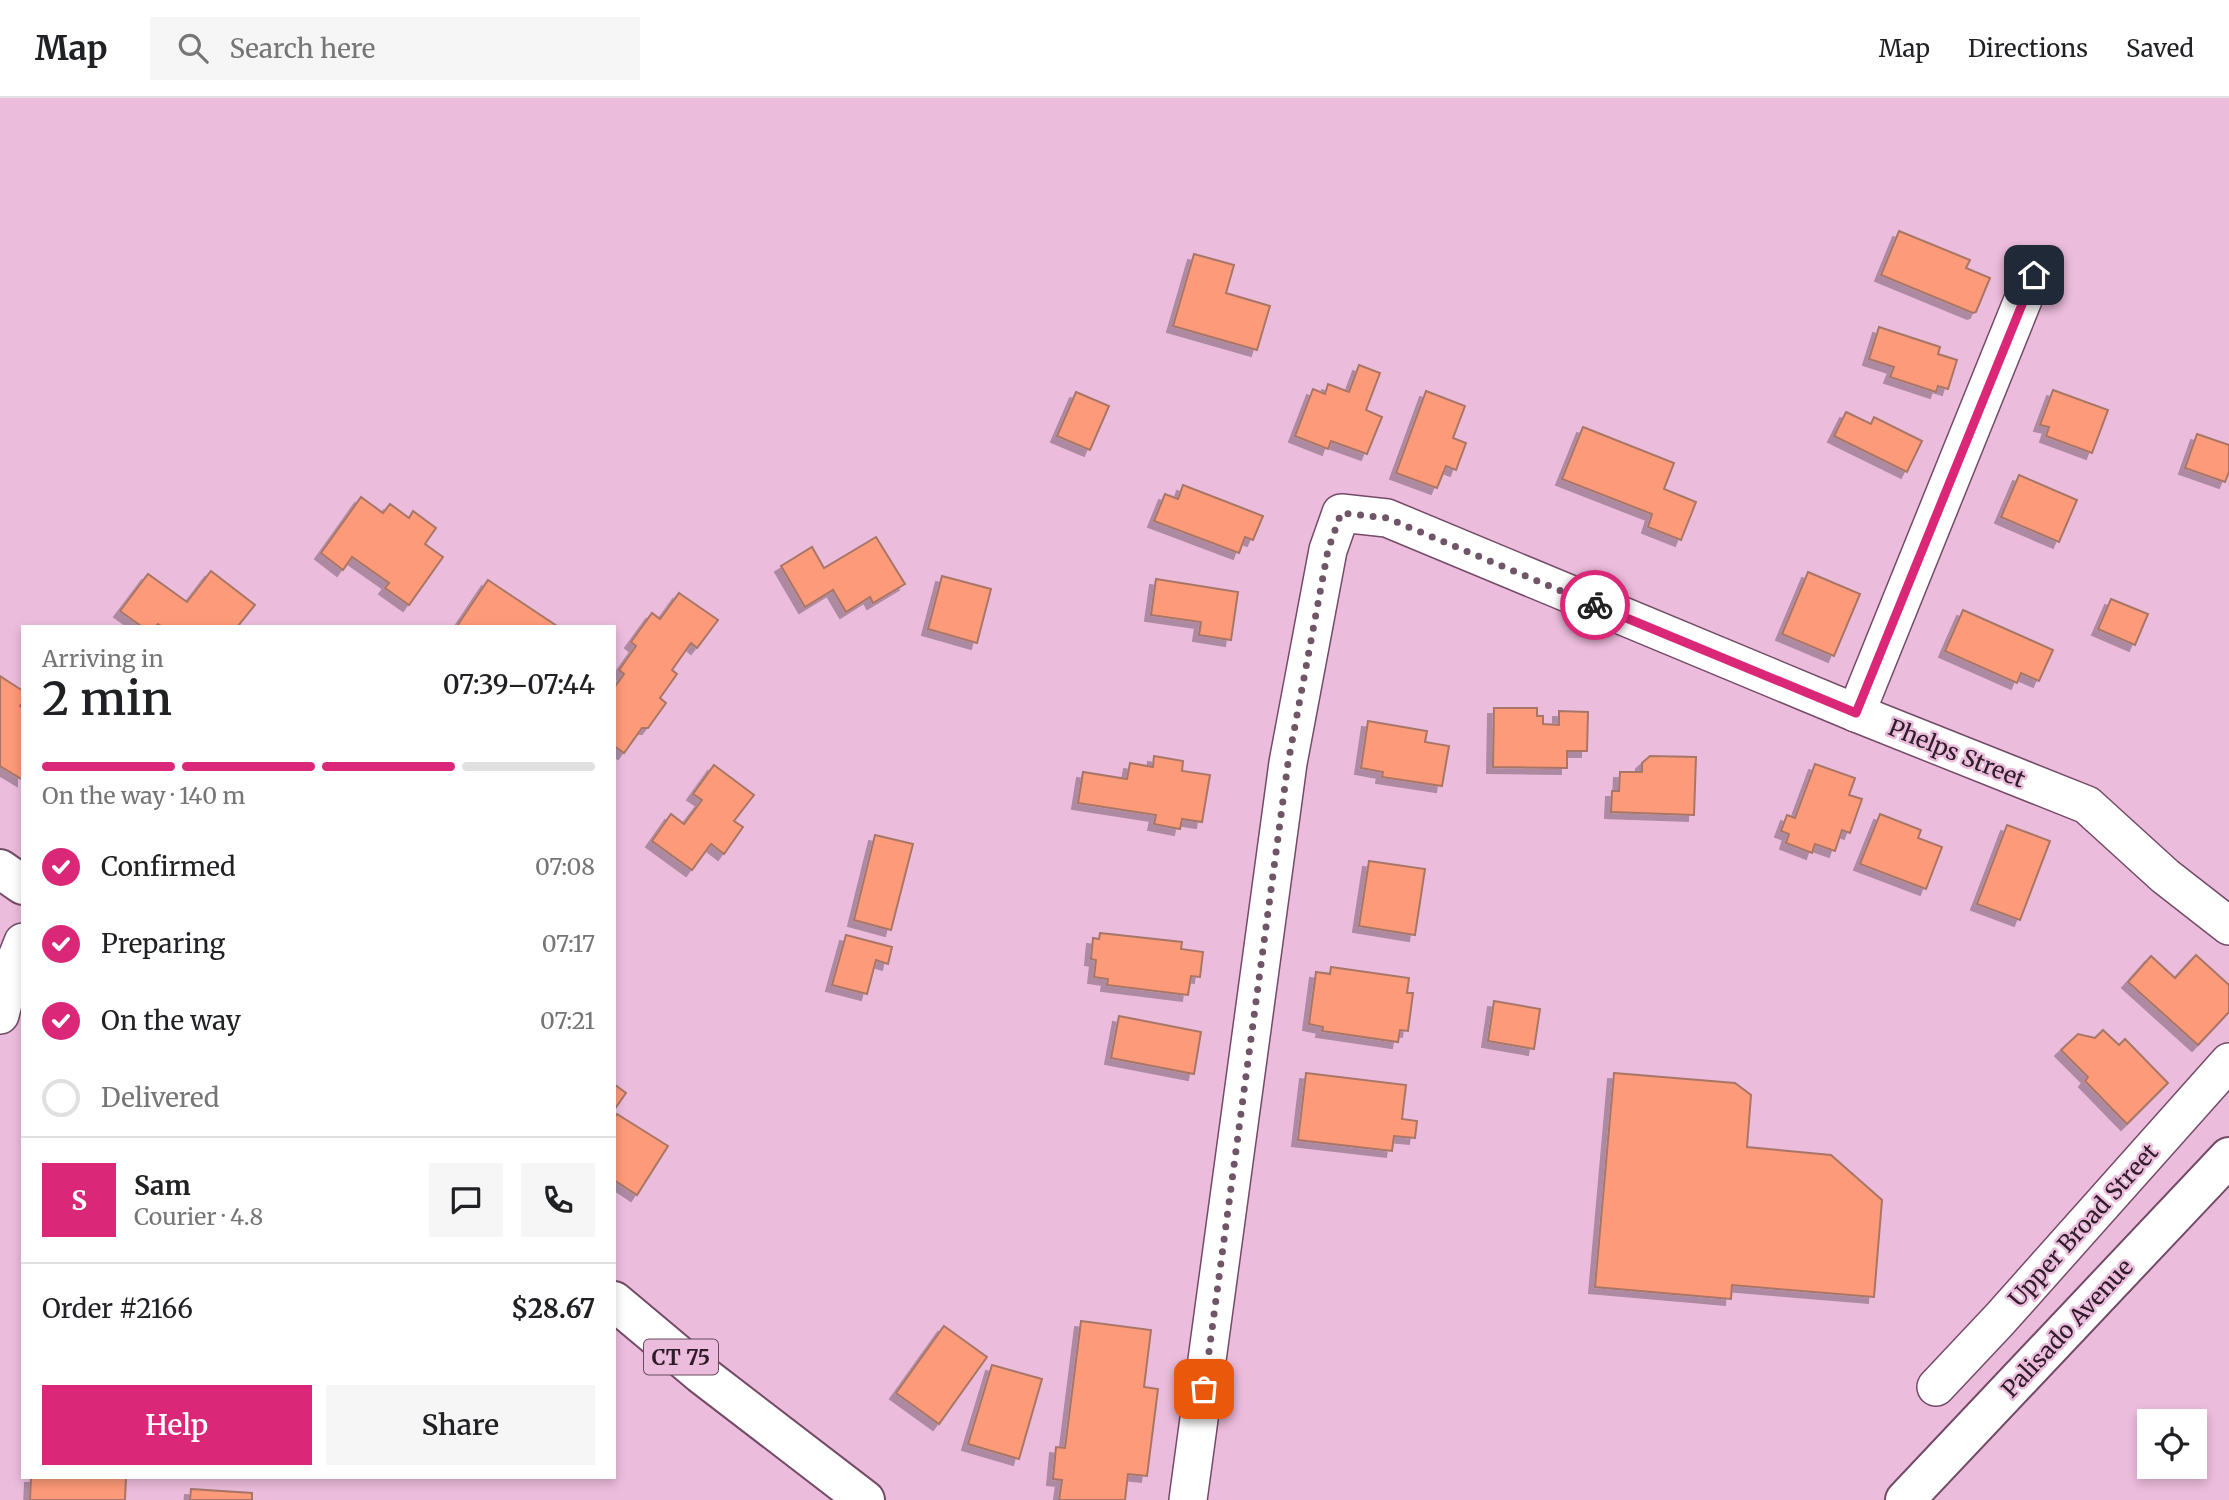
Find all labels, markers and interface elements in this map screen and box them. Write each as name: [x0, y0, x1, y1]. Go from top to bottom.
search box: [150, 17, 640, 80]
text: Map: [35, 28, 108, 69]
icon: search: [174, 29, 212, 67]
text: Search here: [230, 32, 375, 65]
text: Map: [1879, 33, 1930, 64]
text: Directions: [1968, 33, 2088, 64]
text: Saved: [2126, 33, 2194, 64]
pin: [2004, 245, 2064, 305]
icon: home: [2015, 256, 2053, 294]
courier: [1560, 570, 1630, 640]
icon: bike: [1576, 586, 1614, 624]
text: Arriving in: [42, 644, 164, 673]
text: 07:39–07:44: [443, 668, 595, 701]
text: 2 min: [42, 670, 172, 728]
street label: Phelps Street: [1884, 712, 2030, 794]
text: On the way · 140 m: [42, 781, 245, 810]
icon: check: [42, 848, 80, 886]
text: Confirmed: [101, 850, 236, 883]
text: 07:08: [535, 852, 595, 881]
icon: check: [42, 925, 80, 963]
text: Preparing: [101, 927, 225, 960]
text: 07:17: [542, 929, 595, 958]
icon: check: [42, 1002, 80, 1040]
text: On the way: [101, 1004, 241, 1037]
text: 07:21: [540, 1006, 595, 1035]
text: Delivered: [101, 1081, 220, 1114]
street label: Upper Broad Street: [2002, 1137, 2164, 1313]
button: chat: [429, 1163, 503, 1237]
button: phone: [521, 1163, 595, 1237]
text: Sam: [134, 1169, 191, 1202]
text: S: [71, 1184, 87, 1217]
text: Courier · 4.8: [134, 1202, 263, 1231]
street label: Palisado Avenue: [1995, 1253, 2139, 1403]
text: Order #2166: [42, 1292, 193, 1325]
text: $28.67: [511, 1292, 595, 1325]
road number: CT 75: [644, 1340, 718, 1374]
pin: [1174, 1359, 1234, 1419]
icon: bag: [1185, 1370, 1223, 1408]
button: Help: [42, 1385, 312, 1465]
button: Share: [326, 1385, 595, 1465]
map controls: [2137, 1409, 2207, 1479]
button: locate: [2137, 1409, 2207, 1479]

